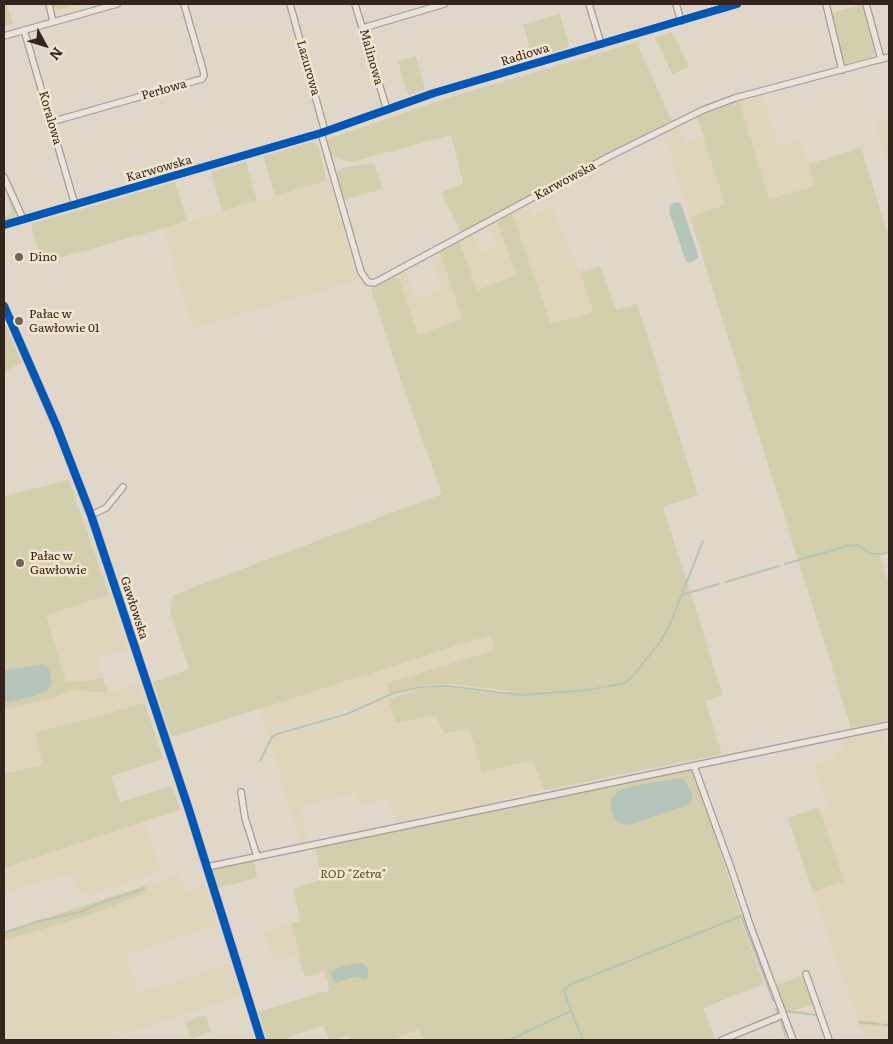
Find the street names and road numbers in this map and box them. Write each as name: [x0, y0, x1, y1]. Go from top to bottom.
street label: Malinowa: [356, 27, 386, 87]
street label: Lazurowa: [293, 39, 323, 97]
street label: Radiowa: [499, 41, 551, 69]
street label: Perłowa: [140, 77, 188, 103]
street label: Koralowa: [35, 89, 65, 147]
street label: Karwowska: [125, 153, 193, 185]
street label: Karwowska: [532, 159, 598, 203]
street label: Gawłowska: [117, 575, 151, 641]

